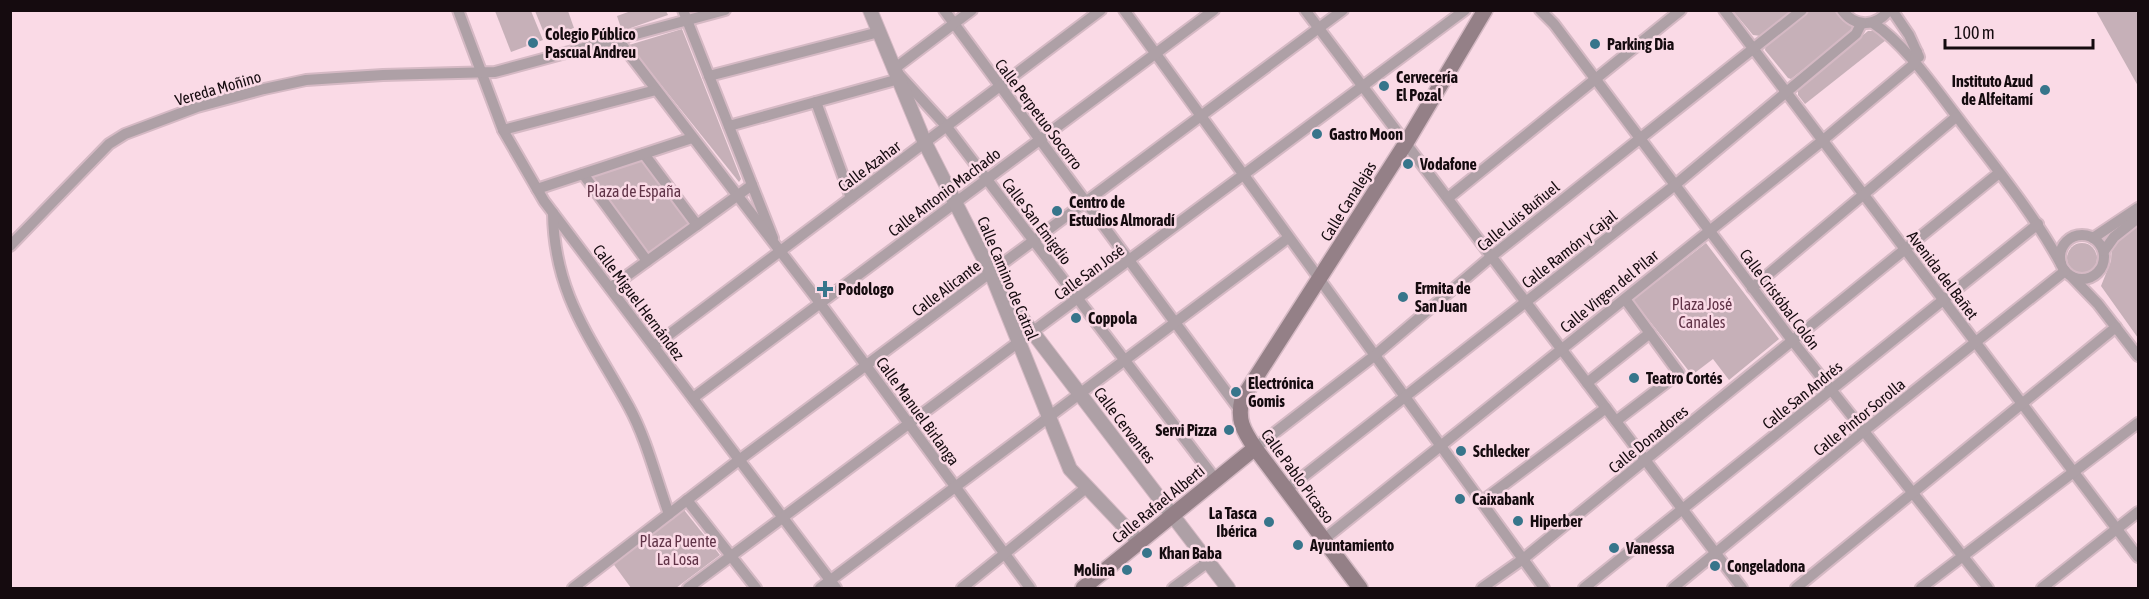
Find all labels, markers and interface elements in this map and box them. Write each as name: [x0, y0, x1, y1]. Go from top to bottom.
scale bar: [1945, 12, 2094, 50]
text: 100 m: [1954, 22, 1995, 43]
place label: Colegio Público Pascual Andreu: [545, 25, 636, 61]
place label: Parking Dia: [1607, 35, 1674, 53]
marker: Colegio Público Pascual Andreu: [526, 36, 540, 50]
marker: Parking Dia: [1588, 37, 1602, 51]
street label: Calle Perpetuo Socorro: [991, 55, 1086, 173]
street label: Vereda Moñino: [173, 67, 263, 109]
place label: Cervecería El Pozal: [1396, 68, 1458, 104]
place label: Instituto Azud de Alfeitamí: [1952, 72, 2033, 108]
marker: Cervecería El Pozal: [1377, 79, 1391, 93]
marker: Instituto Azud de Alfeitamí: [2038, 83, 2052, 97]
place label: Gastro Moon: [1329, 125, 1403, 143]
marker: Gastro Moon: [1310, 127, 1324, 141]
street label: Calle Azahar: [834, 137, 904, 195]
street label: Calle Antonio Machado: [884, 144, 1004, 240]
place label: Vodafone: [1419, 155, 1477, 173]
marker: Vodafone: [1401, 157, 1415, 171]
street label: Calle Canalejas: [1316, 158, 1381, 245]
street label: Calle San Emigdio: [998, 174, 1075, 269]
street label: Calle Luis Buñuel: [1473, 177, 1563, 255]
park label: Plaza de España: [587, 182, 681, 201]
place label: Centro de Estudios Almoradí: [1069, 193, 1175, 229]
marker: Centro de Estudios Almoradí: [1050, 204, 1064, 218]
street label: Calle Ramón y Cajal: [1518, 206, 1621, 292]
street label: Calle Camino de Catral: [974, 214, 1042, 343]
street label: Avenida del Bañet: [1904, 227, 1982, 323]
street label: Calle Miguel Hernández: [589, 241, 688, 364]
street label: Calle San José: [1051, 241, 1127, 303]
street label: Calle Cristóbal Colón: [1736, 245, 1824, 353]
street label: Calle Virgen del Pilar: [1556, 246, 1662, 337]
street label: Calle Alicante: [908, 256, 984, 320]
place label: Ermita de San Juan: [1415, 279, 1471, 315]
marker: Podologo: [816, 280, 834, 298]
place label: Podologo: [838, 280, 894, 298]
marker: Ermita de San Juan: [1396, 290, 1410, 304]
park label: Plaza José Canales: [1672, 295, 1732, 331]
place label: Coppola: [1088, 309, 1137, 327]
marker: Coppola: [1069, 311, 1083, 325]
street label: Calle Manuel Birlanga: [872, 353, 963, 469]
street label: Calle San Andrés: [1759, 357, 1846, 433]
place label: Teatro Cortés: [1646, 369, 1723, 387]
marker: Teatro Cortés: [1627, 371, 1641, 385]
place label: Electrónica Gomis: [1248, 374, 1314, 410]
street label: Calle Pintor Sorolla: [1810, 375, 1908, 459]
street label: Calle Cervantes: [1091, 383, 1160, 467]
marker: Electrónica Gomis: [1229, 385, 1243, 399]
street label: Calle Donadores: [1605, 401, 1692, 476]
place label: Servi Pizza: [1156, 421, 1217, 439]
marker: Servi Pizza: [1222, 423, 1236, 437]
street label: Calle Pablo Picasso: [1258, 425, 1338, 527]
place label: Schlecker: [1473, 442, 1530, 460]
marker: Schlecker: [1454, 444, 1468, 458]
street label: Calle Rafael Alberti: [1108, 461, 1208, 547]
place label: Caixabank: [1472, 490, 1535, 508]
marker: Caixabank: [1453, 492, 1467, 506]
place label: La Tasca Ibérica: [1209, 504, 1257, 540]
place label: Hiperber: [1530, 512, 1582, 530]
marker: Hiperber: [1511, 514, 1525, 528]
marker: La Tasca Ibérica: [1262, 515, 1276, 529]
park label: Plaza Puente La Losa: [639, 532, 717, 568]
place label: Ayuntamiento: [1309, 536, 1395, 554]
marker: Ayuntamiento: [1291, 538, 1305, 552]
place label: Vanessa: [1625, 539, 1675, 557]
marker: Vanessa: [1607, 541, 1621, 555]
place label: Khan Baba: [1159, 544, 1222, 562]
marker: Khan Baba: [1140, 546, 1154, 560]
place label: Congeladona: [1727, 557, 1805, 575]
marker: Congeladona: [1708, 559, 1722, 573]
place label: Molina: [1074, 561, 1115, 579]
marker: Molina: [1120, 563, 1134, 577]

